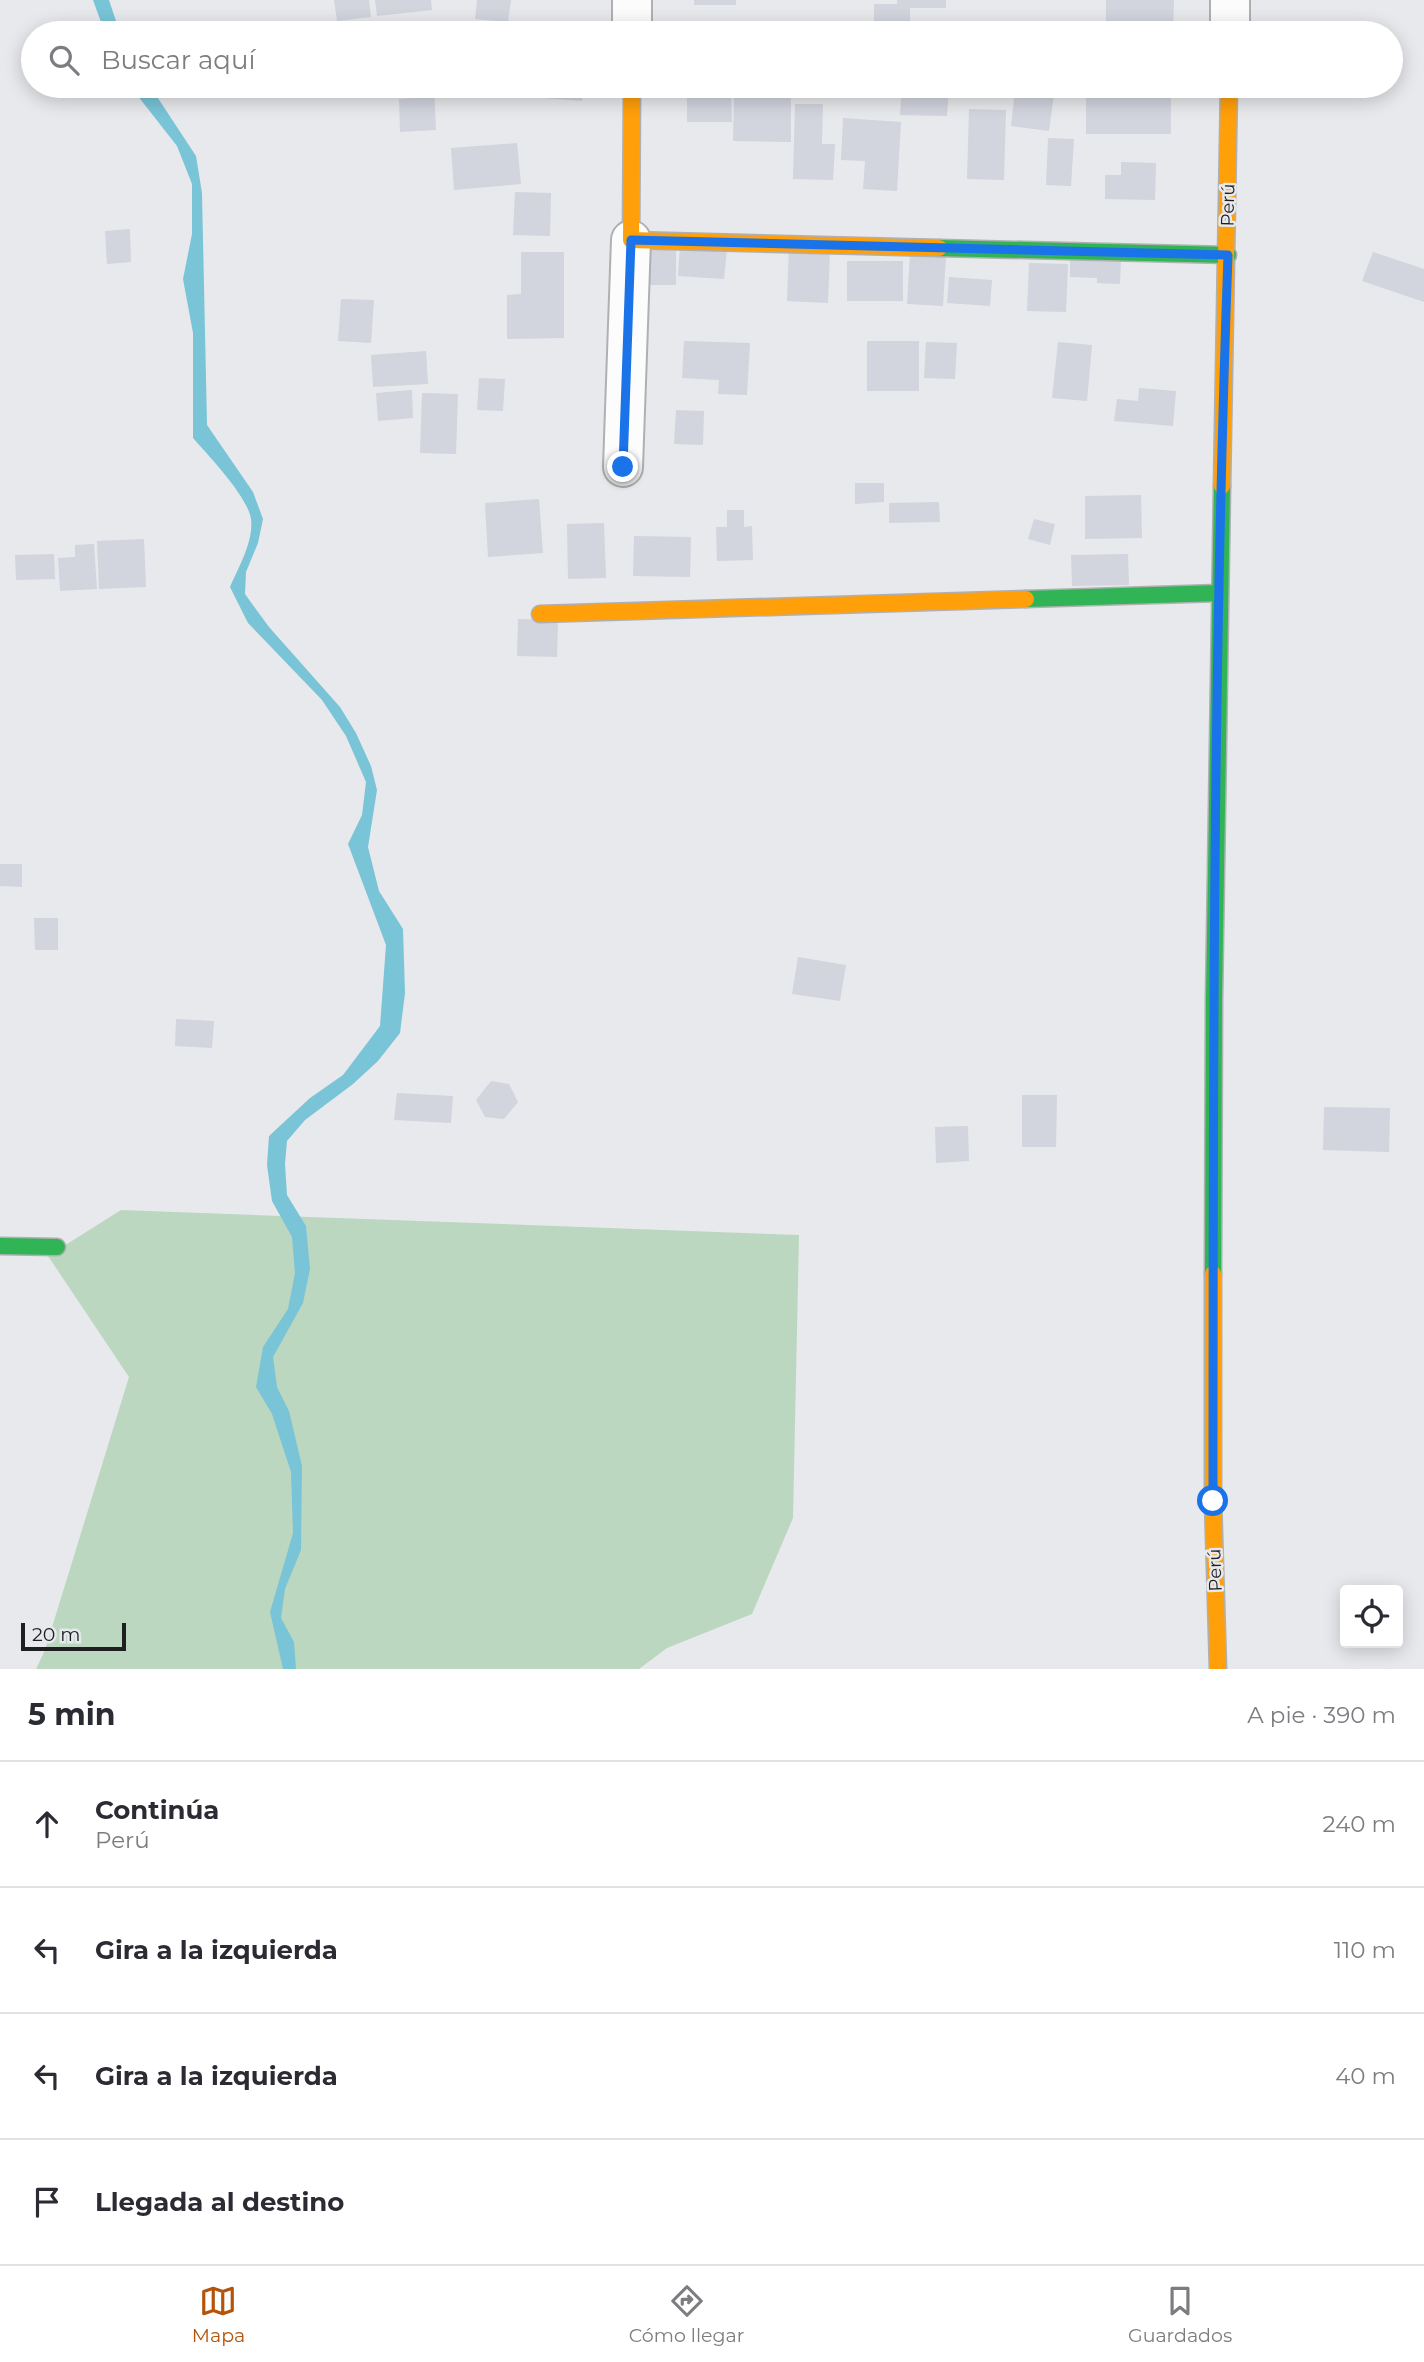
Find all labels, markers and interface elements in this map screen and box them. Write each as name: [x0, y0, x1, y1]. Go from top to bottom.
search box: [21, 21, 1403, 98]
icon: search: [45, 41, 83, 79]
text: Buscar aquí: [101, 44, 255, 76]
street label: Perú: [1217, 183, 1239, 227]
route end: [607, 451, 638, 482]
route start: [1197, 1485, 1228, 1516]
street label: Perú: [1203, 1548, 1227, 1592]
map controls: [1340, 1585, 1403, 1648]
button: locate: [1340, 1585, 1403, 1648]
scale bar: [21, 1620, 126, 1652]
text: 20 m: [32, 1623, 80, 1646]
text: 5 min: [28, 1696, 116, 1733]
text: A pie · 390 m: [1247, 1701, 1396, 1729]
text: Continúa: [95, 1794, 219, 1826]
icon: ahead: [28, 1805, 66, 1843]
text: 240 m: [1323, 1810, 1396, 1838]
text: Perú: [95, 1826, 150, 1854]
icon: left: [28, 1931, 66, 1969]
text: Gira a la izquierda: [95, 1934, 338, 1966]
text: 110 m: [1334, 1936, 1396, 1964]
icon: left: [28, 2057, 66, 2095]
text: Gira a la izquierda: [95, 2060, 338, 2092]
text: 40 m: [1335, 2062, 1396, 2090]
icon: arrive: [28, 2183, 66, 2221]
text: Llegada al destino: [95, 2186, 344, 2218]
tab: Mapa: [192, 2282, 245, 2347]
tab: Cómo llegar: [629, 2282, 744, 2347]
tab: Guardados: [1128, 2282, 1232, 2347]

